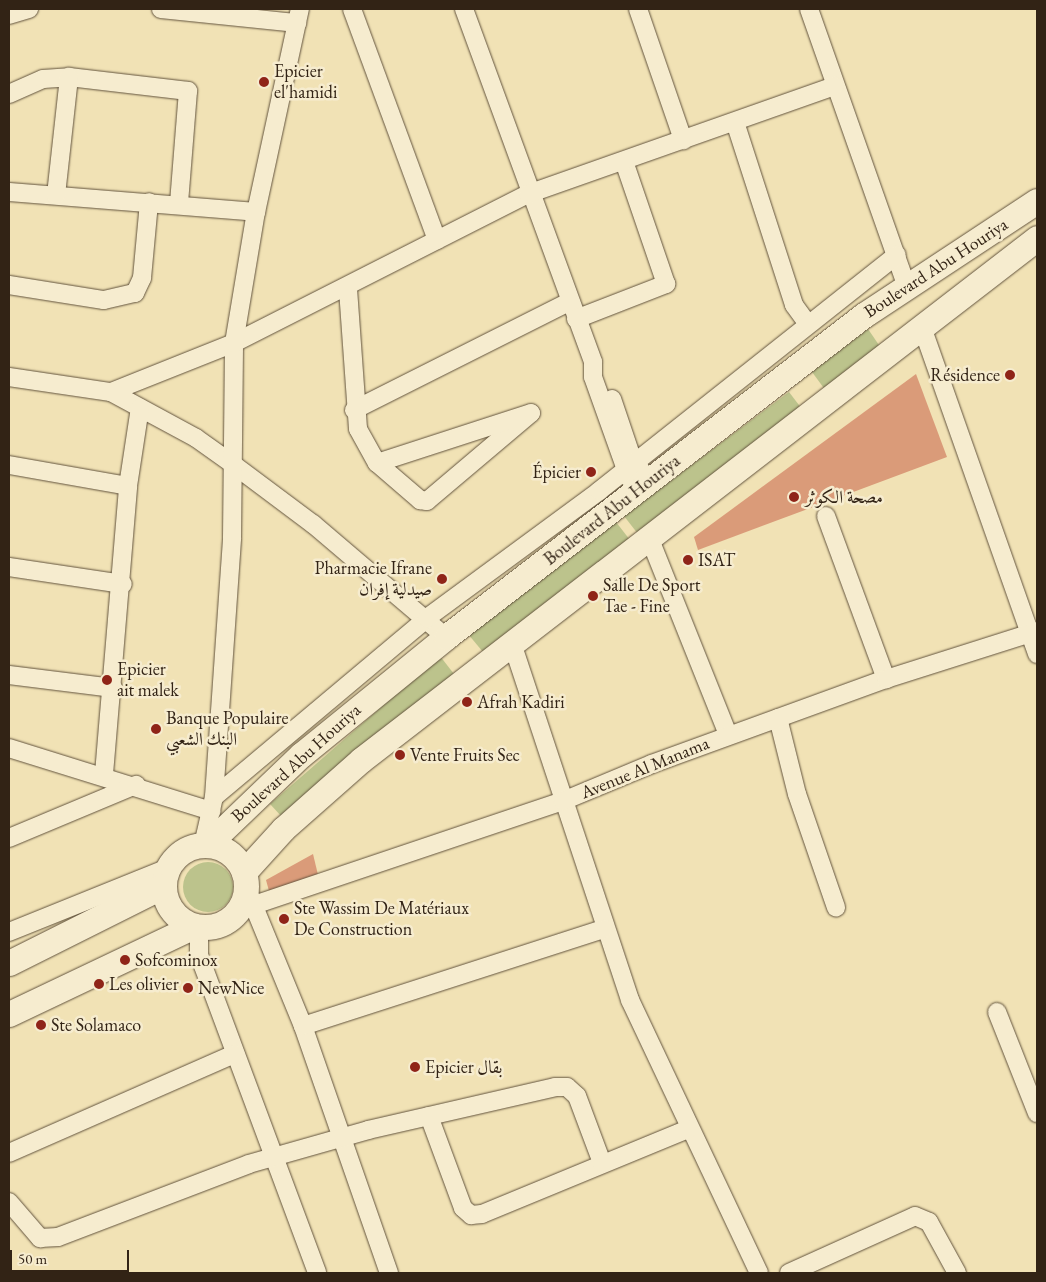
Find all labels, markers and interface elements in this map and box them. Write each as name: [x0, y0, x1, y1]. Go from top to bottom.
place label: Epicier el'hamidi: [274, 61, 337, 104]
marker: Epicier el'hamidi: [258, 76, 270, 88]
street label: Boulevard Abu Houriya: [860, 214, 1012, 322]
place label: Résidence: [930, 364, 1000, 386]
marker: Résidence: [1004, 369, 1016, 381]
street label: Boulevard Abu Houriya: [540, 450, 684, 570]
place label: Épicier: [532, 461, 581, 483]
marker: Épicier: [585, 466, 597, 478]
place label: مصحة الكوثر: [805, 486, 883, 508]
marker: مصحة الكوثر: [787, 490, 801, 504]
place label: ISAT: [698, 549, 735, 571]
marker: ISAT: [682, 554, 694, 566]
place label: Pharmacie Ifrane صيدلية إفران: [314, 558, 432, 600]
marker: Pharmacie Ifrane صيدلية إفران: [436, 573, 448, 585]
place label: Salle De Sport Tae - Fine: [603, 575, 700, 618]
marker: Salle De Sport Tae - Fine: [587, 590, 599, 602]
place label: Epicier ait malek: [117, 659, 179, 702]
marker: Epicier ait malek: [101, 674, 113, 686]
place label: Afrah Kadiri: [477, 691, 565, 713]
marker: Afrah Kadiri: [461, 696, 473, 708]
street label: Boulevard Abu Houriya: [227, 699, 365, 827]
place label: Banque Populaire البنك الشعبي: [166, 708, 288, 751]
marker: Banque Populaire البنك الشعبي: [150, 723, 162, 735]
street label: Avenue Al Manama: [578, 732, 712, 804]
place label: Vente Fruits Sec: [410, 744, 520, 766]
marker: Vente Fruits Sec: [394, 749, 406, 761]
place label: Ste Wassim De Matériaux De Construction: [294, 898, 469, 941]
marker: Ste Wassim De Matériaux De Construction: [278, 913, 290, 925]
place label: Sofcominox: [135, 949, 217, 971]
marker: Sofcominox: [119, 954, 131, 966]
place label: Les olivier: [109, 973, 179, 995]
place label: NewNice: [198, 977, 264, 999]
marker: Les olivier: [93, 978, 105, 990]
marker: NewNice: [182, 982, 194, 994]
place label: Ste Solamaco: [51, 1014, 141, 1036]
marker: Ste Solamaco: [35, 1019, 47, 1031]
place label: Epicier بقال: [425, 1056, 502, 1078]
marker: Epicier بقال: [409, 1061, 421, 1073]
scale bar: [12, 1240, 131, 1272]
text: 50 m: [18, 1249, 47, 1268]

